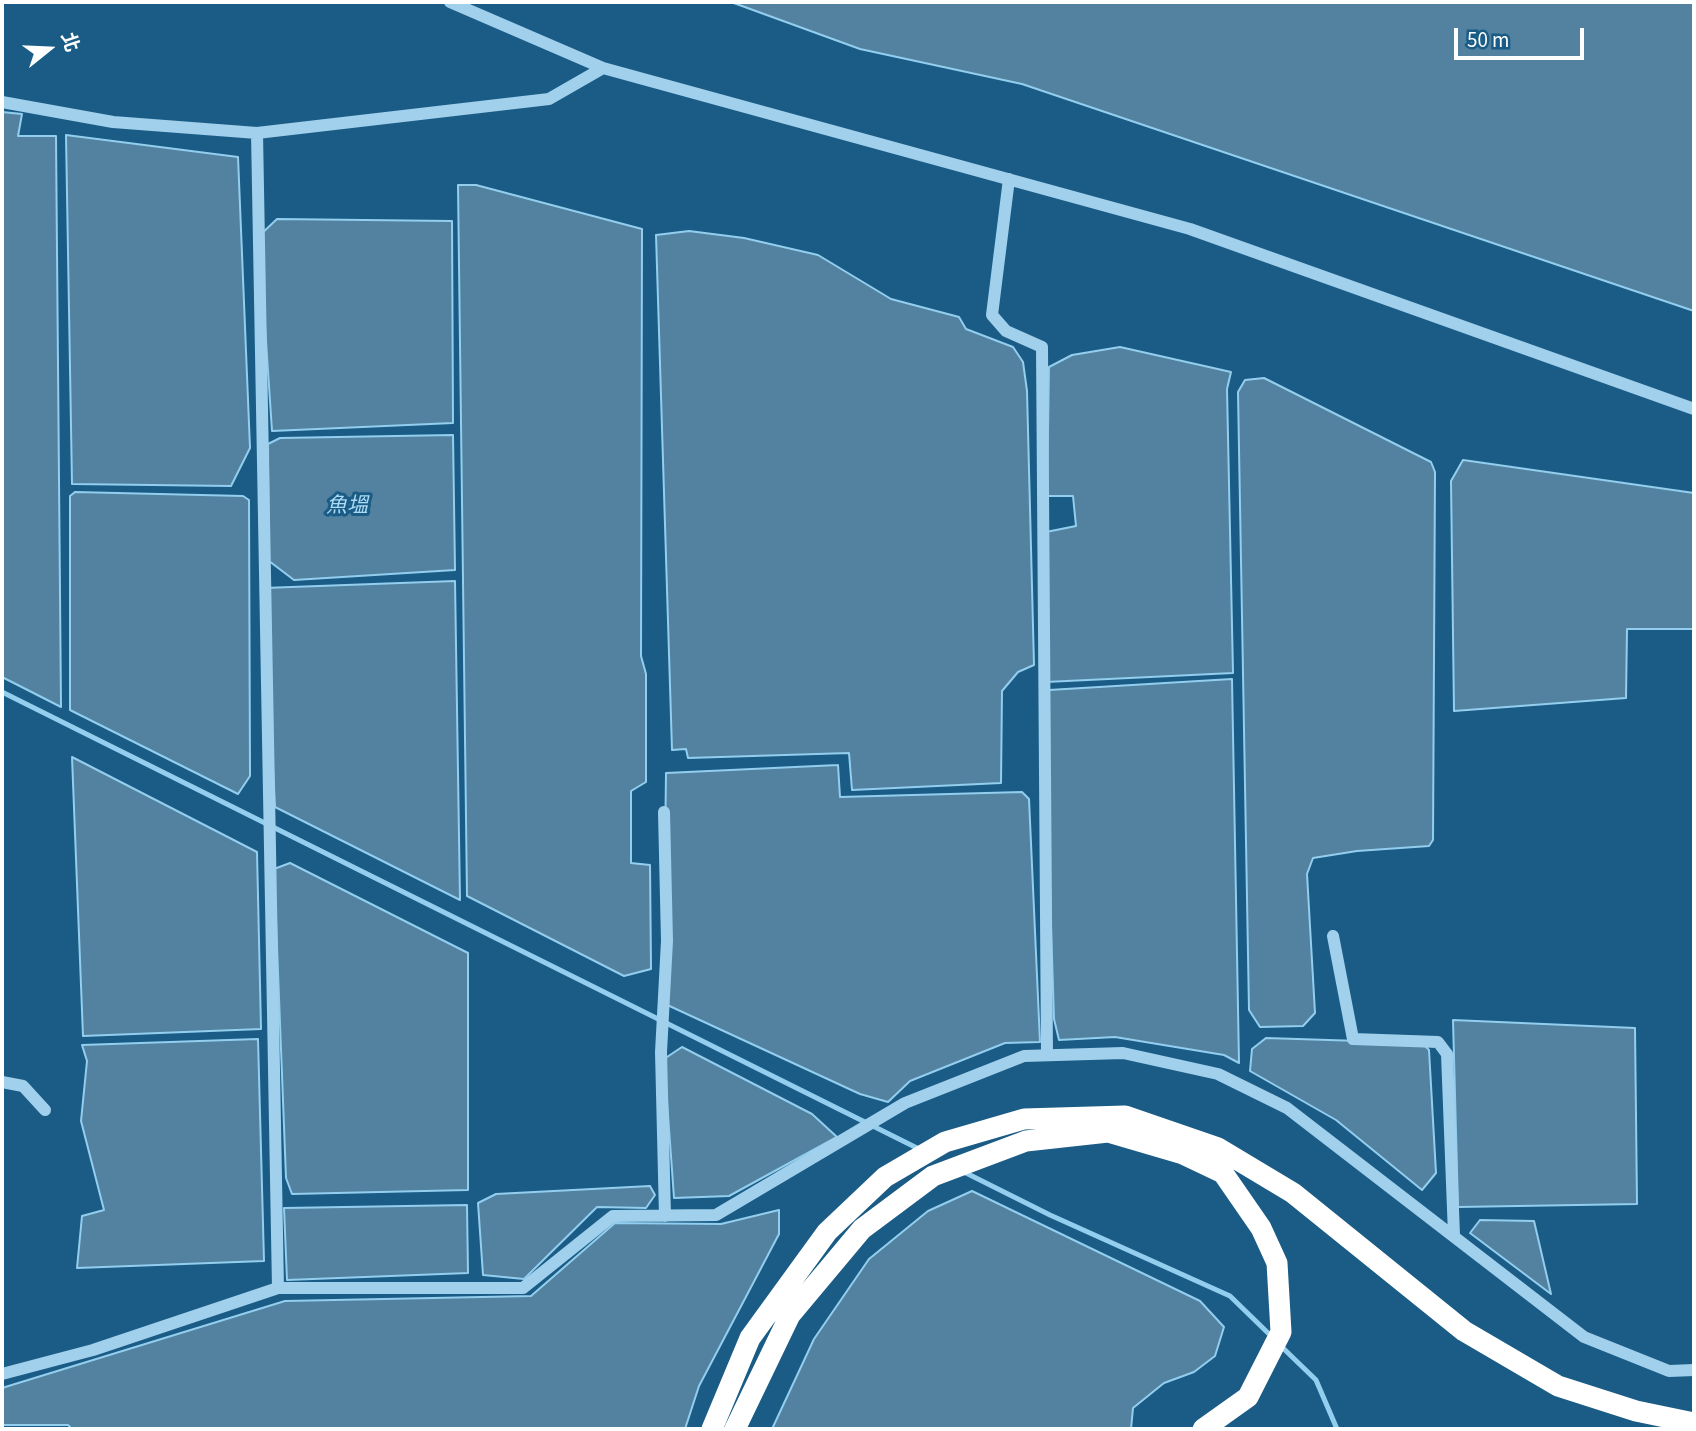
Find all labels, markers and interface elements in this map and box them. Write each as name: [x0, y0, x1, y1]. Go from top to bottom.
north arrow: [14, 14, 84, 84]
scale bar: [1458, 14, 1588, 58]
text: 50 m: [1467, 25, 1509, 55]
text: 北: [54, 29, 85, 56]
water label: 魚塭: [326, 494, 368, 520]

